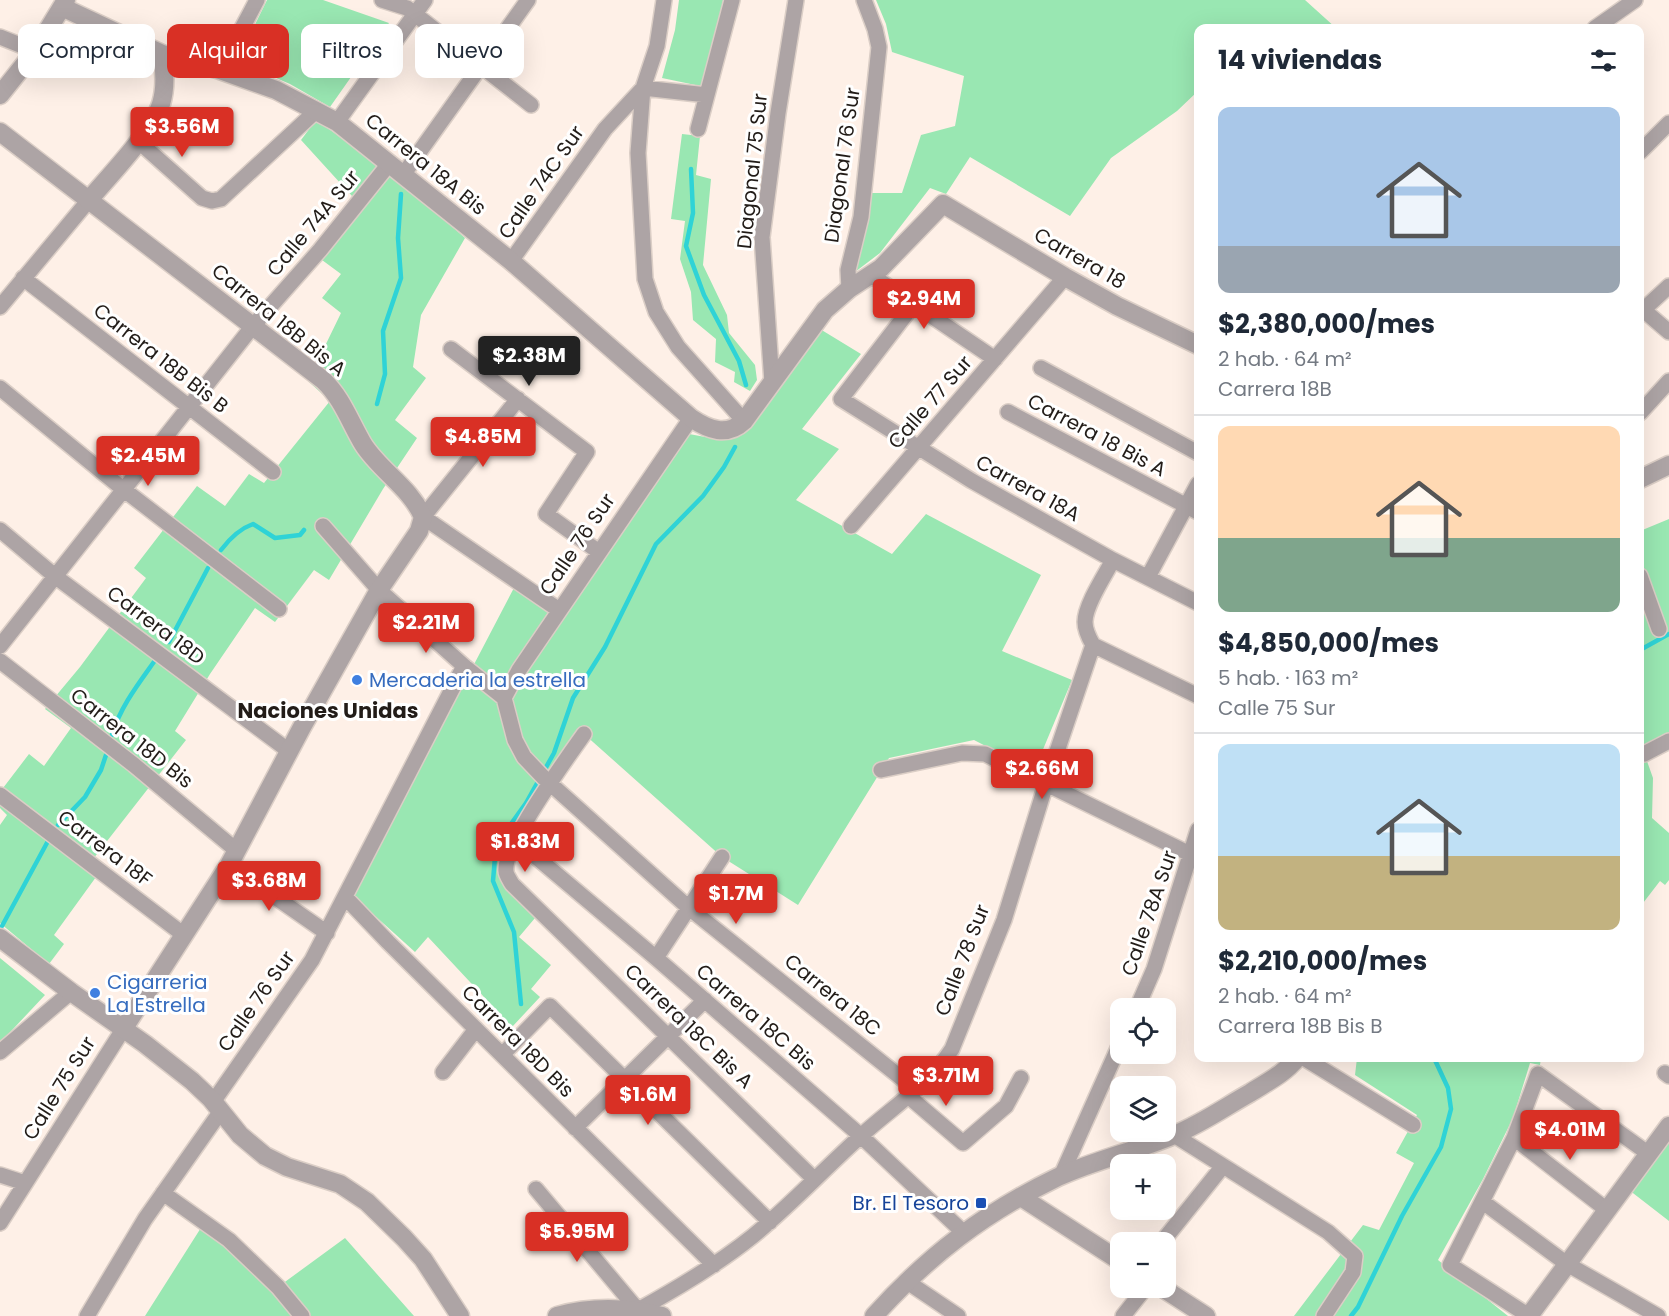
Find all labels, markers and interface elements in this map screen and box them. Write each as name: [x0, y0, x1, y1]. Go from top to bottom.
chip: Comprar: [18, 24, 155, 78]
chip: Alquilar: [167, 24, 289, 78]
chip: Filtros: [301, 24, 403, 78]
chip: Nuevo: [415, 24, 524, 78]
text: 14 viviendas: [1218, 42, 1382, 78]
icon: filters: [1587, 44, 1620, 77]
street label: Diagonal 76 Sur: [817, 86, 867, 244]
street label: Diagonal 75 Sur: [730, 92, 774, 250]
pin: $3.56M: [133, 107, 231, 158]
street label: Carrera 18A Bis: [360, 107, 492, 221]
text: $3.56M: [145, 112, 220, 140]
street label: Calle 74C Sur: [491, 120, 591, 244]
icon: home: [1365, 146, 1473, 254]
street label: Calle 74A Sur: [260, 164, 366, 282]
street label: Carrera 18: [1029, 220, 1131, 296]
street label: Carrera 18B Bis A: [206, 257, 352, 383]
pin: $2.94M: [875, 279, 973, 330]
text: $2.94M: [887, 284, 961, 312]
street label: Carrera 18B Bis B: [88, 296, 234, 420]
text: $2,380,000/mes: [1218, 306, 1435, 342]
pin: $2.38M: [480, 336, 578, 387]
text: $2.38M: [492, 341, 566, 369]
text: 2 hab. · 64 m²: [1218, 345, 1352, 373]
street label: Calle 77 Sur: [881, 349, 979, 455]
text: Carrera 18B: [1218, 375, 1332, 403]
street label: Carrera 18 Bis A: [1023, 387, 1171, 483]
pin: $4.85M: [434, 417, 532, 468]
text: $4.85M: [445, 422, 521, 450]
pin: $2.45M: [99, 436, 197, 487]
text: $2.45M: [110, 441, 186, 469]
street label: Carrera 18A: [971, 448, 1085, 528]
icon: home: [1365, 465, 1473, 573]
street label: Calle 76 Sur: [533, 487, 621, 601]
street label: Carrera 18D: [101, 579, 211, 671]
pin: $2.21M: [377, 603, 475, 654]
text: $2.21M: [392, 608, 460, 636]
text: $4,850,000/mes: [1218, 625, 1439, 661]
text: 5 hab. · 163 m²: [1218, 664, 1358, 692]
place label: Mercaderia la estrella: [369, 666, 586, 694]
marker: Mercaderia la estrella: [350, 673, 364, 687]
street label: Carrera 18D Bis: [65, 681, 199, 795]
text: Calle 75 Sur: [1218, 694, 1335, 722]
district label: Naciones Unidas: [238, 696, 418, 725]
pin: $2.66M: [993, 749, 1091, 800]
text: $2.66M: [1005, 754, 1079, 782]
icon: home: [1365, 783, 1473, 891]
street label: Carrera 18F: [52, 803, 158, 893]
pin: $1.83M: [476, 822, 574, 873]
text: $1.83M: [490, 827, 560, 855]
street label: Calle 78A Sur: [1114, 847, 1184, 979]
pin: $3.68M: [220, 861, 318, 912]
text: $3.68M: [232, 866, 306, 894]
pin: $1.7M: [694, 874, 778, 925]
text: $1.7M: [708, 879, 764, 907]
street label: Calle 78 Sur: [928, 900, 996, 1020]
text: $2,210,000/mes: [1218, 943, 1427, 979]
street label: Calle 76 Sur: [211, 945, 301, 1057]
street label: Carrera 18C: [779, 947, 887, 1043]
street label: Carrera 18C Bis A: [619, 957, 759, 1095]
street label: Carrera 18C Bis: [690, 957, 822, 1077]
place label: Cigarreria La Estrella: [107, 968, 208, 1019]
street label: Carrera 18D Bis: [456, 979, 580, 1103]
text: 2 hab. · 64 m²: [1218, 982, 1352, 1010]
marker: Cigarreria La Estrella: [88, 986, 102, 1000]
map controls: [1110, 998, 1176, 1298]
button: locate: [1110, 998, 1176, 1064]
text: Carrera 18B Bis B: [1218, 1012, 1382, 1040]
street label: Calle 75 Sur: [16, 1031, 102, 1145]
pin: $3.71M: [897, 1056, 995, 1107]
text: $3.71M: [912, 1061, 980, 1089]
pin: $1.6M: [606, 1075, 690, 1126]
button: layers: [1110, 1076, 1176, 1142]
text: $1.6M: [619, 1080, 677, 1108]
pin: $4.01M: [1521, 1110, 1619, 1161]
text: $4.01M: [1534, 1115, 1606, 1143]
button: +: [1110, 1154, 1176, 1220]
place label: Br. El Tesoro: [853, 1189, 969, 1217]
marker: Br. El Tesoro: [974, 1196, 988, 1210]
pin: $5.95M: [528, 1212, 626, 1263]
text: $5.95M: [539, 1217, 615, 1245]
button: −: [1110, 1232, 1176, 1298]

